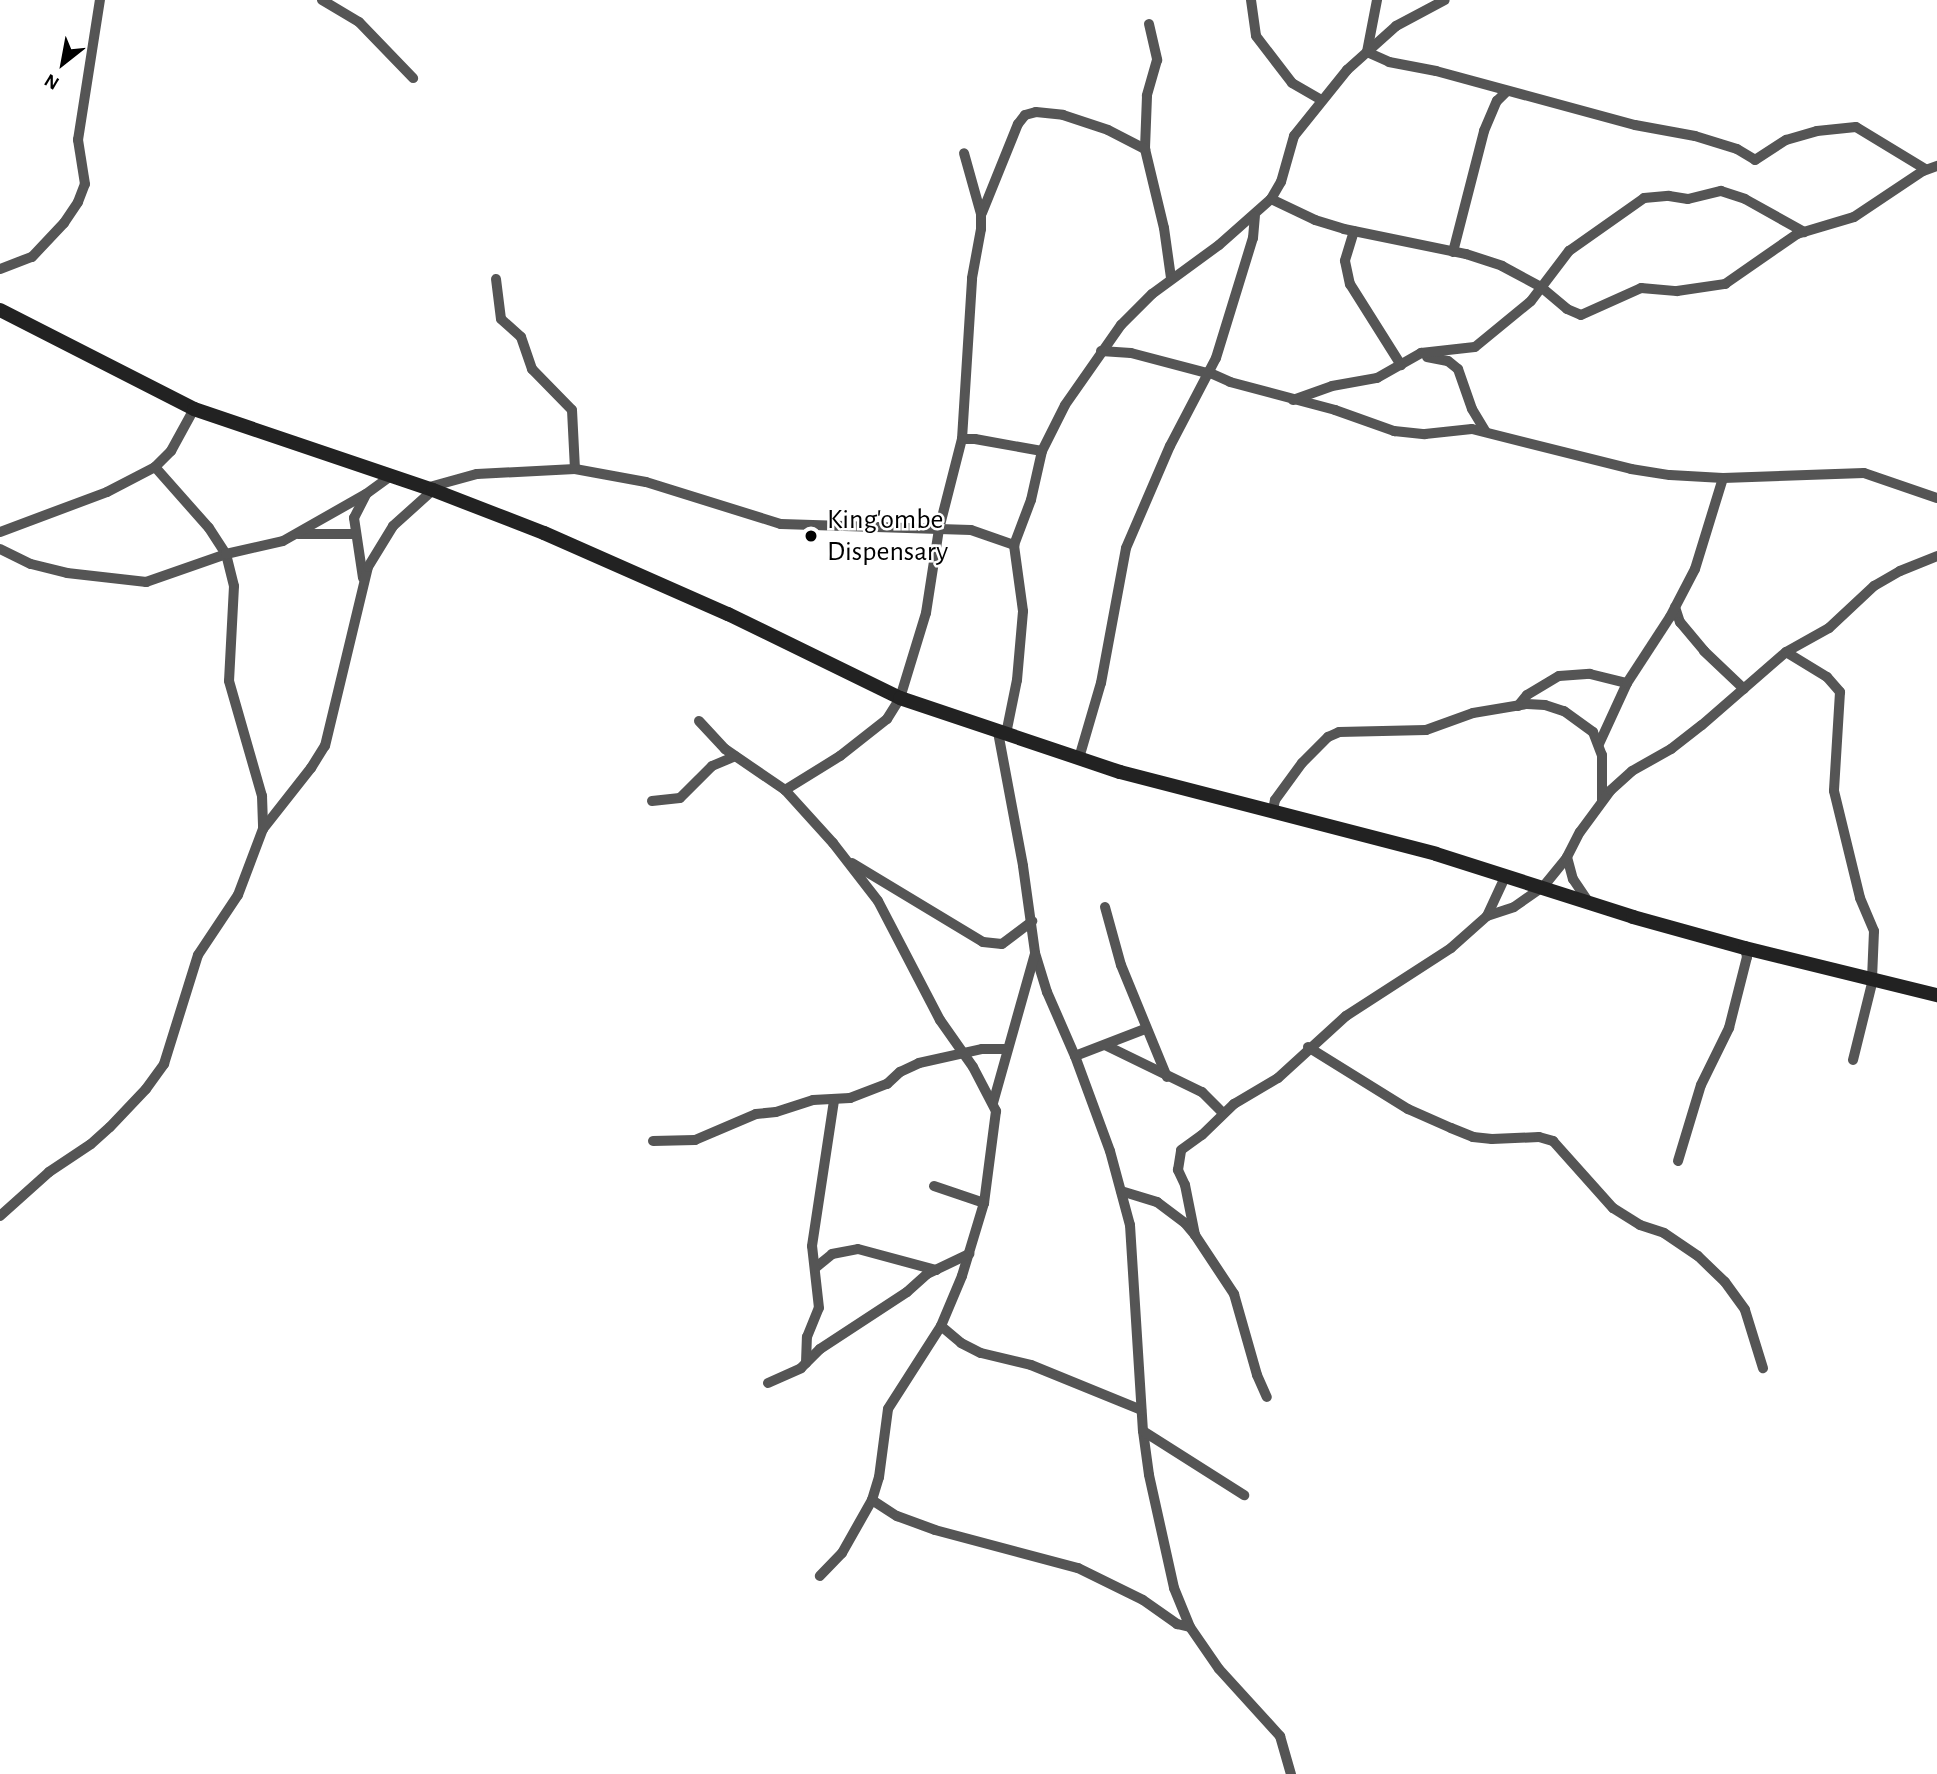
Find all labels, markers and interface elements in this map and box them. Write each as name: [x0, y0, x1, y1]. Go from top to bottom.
north arrow: [28, 28, 98, 98]
text: N: [41, 70, 62, 93]
place label: King'ombe Dispensary: [827, 503, 948, 569]
marker: King'ombe Dispensary: [801, 526, 821, 546]

